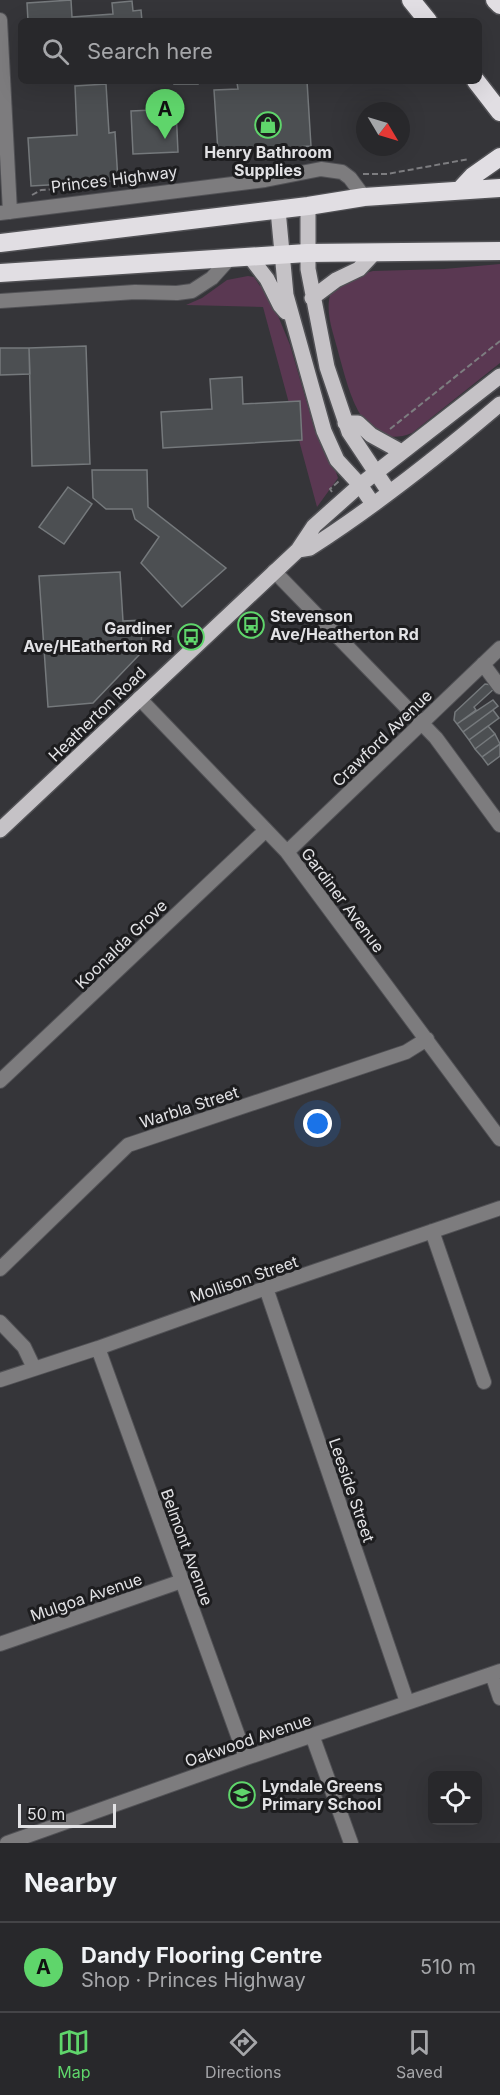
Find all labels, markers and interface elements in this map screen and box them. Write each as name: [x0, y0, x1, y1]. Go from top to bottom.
search box: [18, 18, 482, 84]
icon: search: [39, 35, 72, 68]
text: Search here: [87, 38, 213, 64]
pin: A: [146, 90, 184, 139]
north arrow: [356, 102, 410, 156]
shop icon: Henry Bathroom Supplies: [253, 110, 283, 140]
place label: Henry Bathroom Supplies: [204, 142, 332, 180]
street label: Princes Highway: [50, 161, 178, 197]
place label: Stevenson Ave/Heatherton Rd: [270, 606, 419, 644]
bus stop icon: Stevenson Ave/Heatherton Rd: [236, 610, 266, 640]
place label: Gardiner Ave/HEatherton Rd: [23, 618, 172, 656]
bus stop icon: Gardiner Ave/HEatherton Rd: [176, 622, 206, 652]
street label: Heatherton Road: [44, 662, 150, 766]
street label: Crawford Avenue: [328, 685, 436, 791]
street label: Gardiner Avenue: [297, 844, 389, 956]
street label: Koonalda Grove: [71, 895, 171, 993]
street label: Warbla Street: [137, 1082, 241, 1132]
your location: [303, 1109, 332, 1138]
street label: Mollison Street: [187, 1251, 301, 1307]
street label: Leeside Street: [325, 1435, 379, 1545]
street label: Belmont Avenue: [157, 1486, 217, 1608]
street label: Mulgoa Avenue: [27, 1568, 145, 1626]
street label: Oakwood Avenue: [182, 1709, 314, 1771]
map controls: [428, 1771, 482, 1825]
button: locate: [428, 1771, 482, 1825]
place label: Lyndale Greens Primary School: [262, 1776, 383, 1814]
school or university icon: Lyndale Greens Primary School: [227, 1780, 257, 1810]
scale bar: [18, 1801, 116, 1828]
text: 50 m: [27, 1804, 65, 1824]
text: Nearby: [24, 1867, 117, 1898]
text: Dandy Flooring Centre: [81, 1942, 322, 1968]
text: A: [36, 1955, 51, 1979]
text: 510 m: [420, 1955, 476, 1979]
text: Shop · Princes Highway: [81, 1968, 306, 1992]
tab: Map: [57, 2026, 91, 2082]
tab: Directions: [205, 2026, 281, 2082]
tab: Saved: [396, 2026, 443, 2082]

